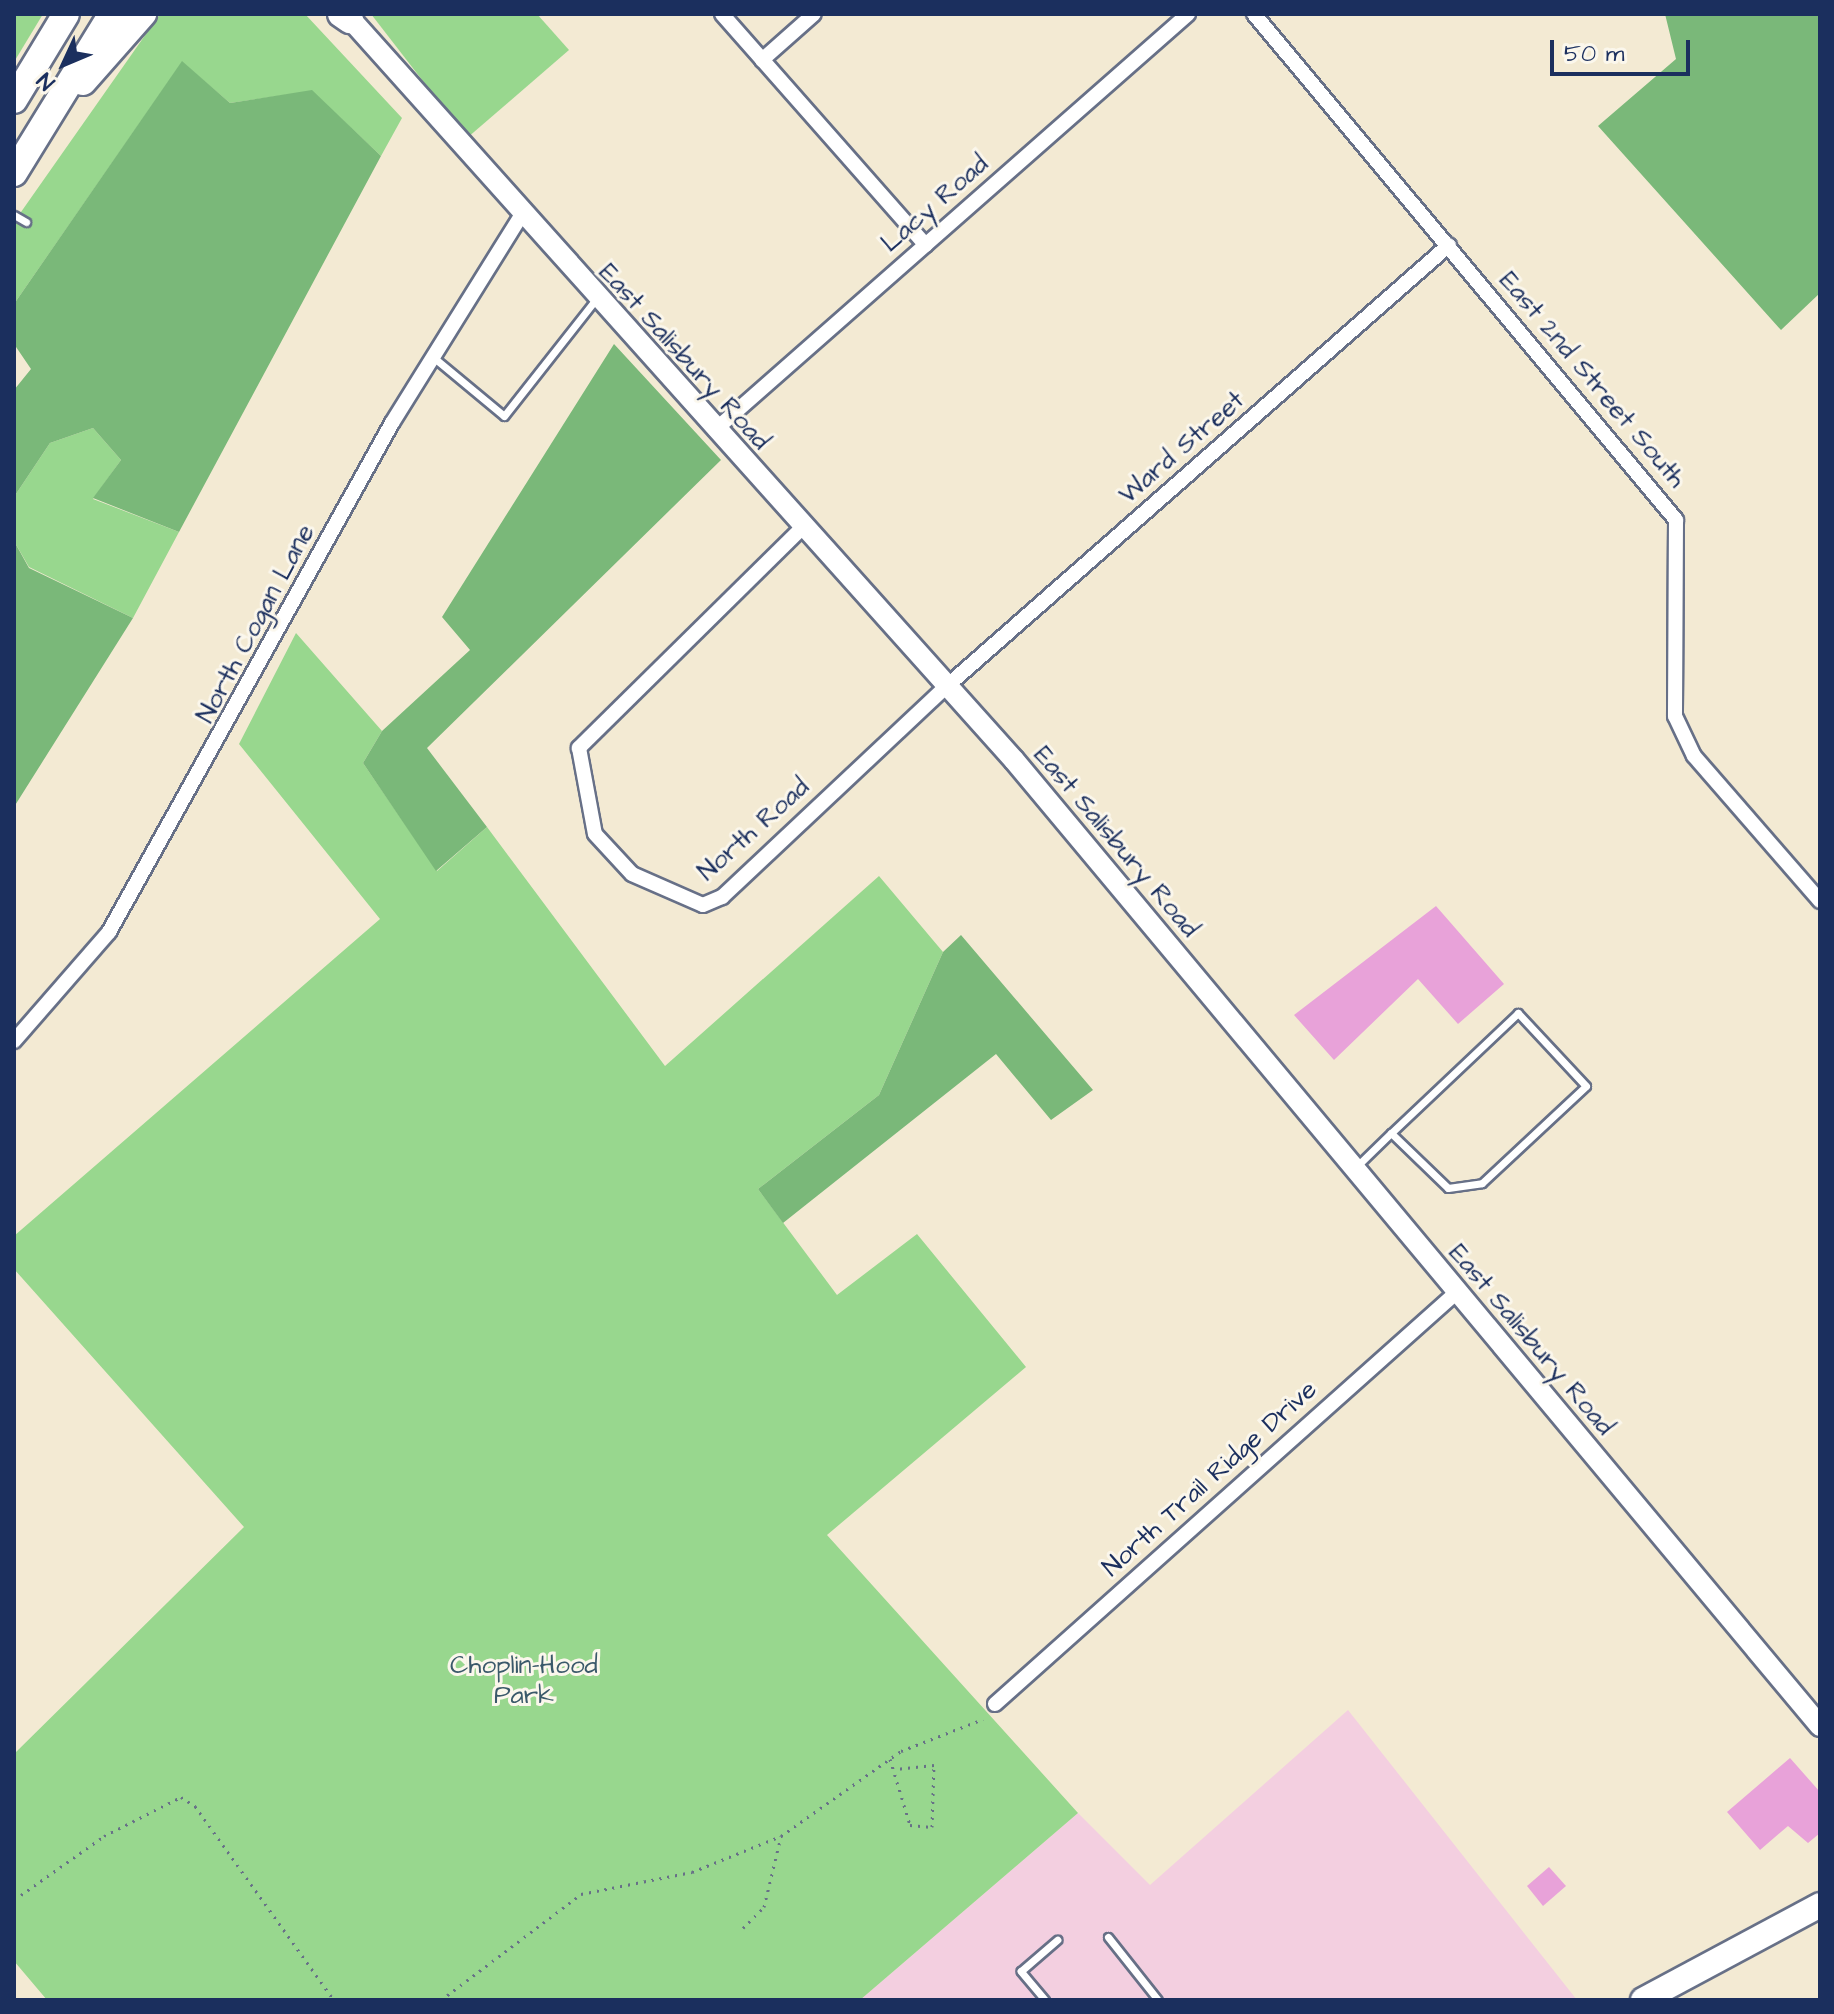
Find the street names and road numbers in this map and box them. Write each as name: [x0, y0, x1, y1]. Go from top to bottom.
street label: Lacy Road: [875, 149, 995, 259]
street label: East Salisbury Road: [592, 257, 776, 457]
street label: East 2nd Street South: [1492, 266, 1692, 494]
street label: Ward Street: [1113, 385, 1251, 511]
street label: North Cogan Lane: [190, 519, 322, 729]
street label: East Salisbury Road: [1027, 740, 1205, 944]
street label: North Road: [692, 772, 816, 888]
street label: East Salisbury Road: [1442, 1238, 1620, 1442]
street label: North Trail Ridge Drive: [1096, 1375, 1324, 1583]

